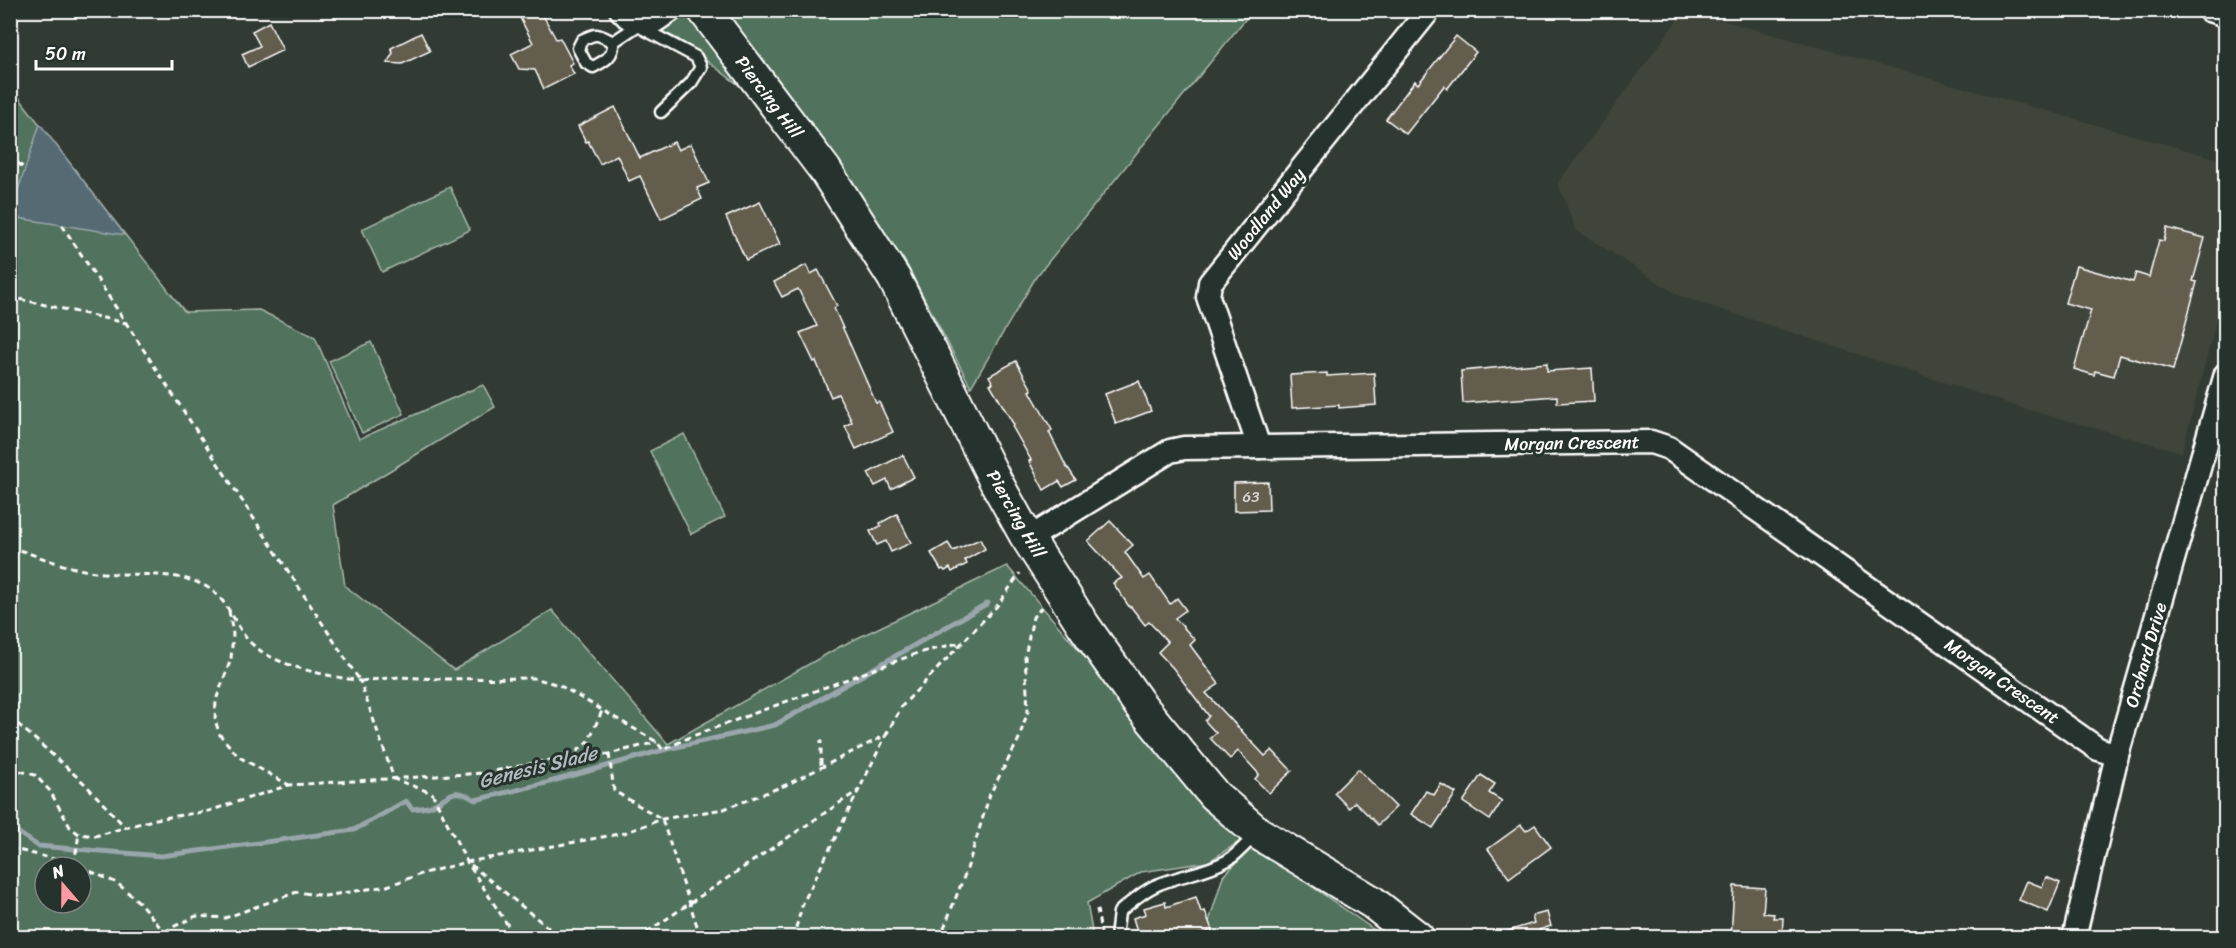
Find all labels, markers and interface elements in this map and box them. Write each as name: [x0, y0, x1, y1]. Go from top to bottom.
scale bar: [36, 33, 172, 71]
text: 50 m: [45, 38, 86, 70]
street label: Piercing Hill: [727, 48, 812, 146]
street label: Woodland Way: [1218, 160, 1314, 268]
street label: Morgan Crescent: [1504, 426, 1640, 460]
street label: Piercing Hill: [978, 464, 1055, 565]
house number: 63: [1243, 484, 1259, 510]
street label: Orchard Drive: [2116, 598, 2176, 711]
street label: Morgan Crescent: [1937, 629, 2067, 733]
water label: Genesis Slade: [475, 735, 603, 799]
north arrow: [33, 855, 93, 915]
text: N: [47, 856, 69, 887]

